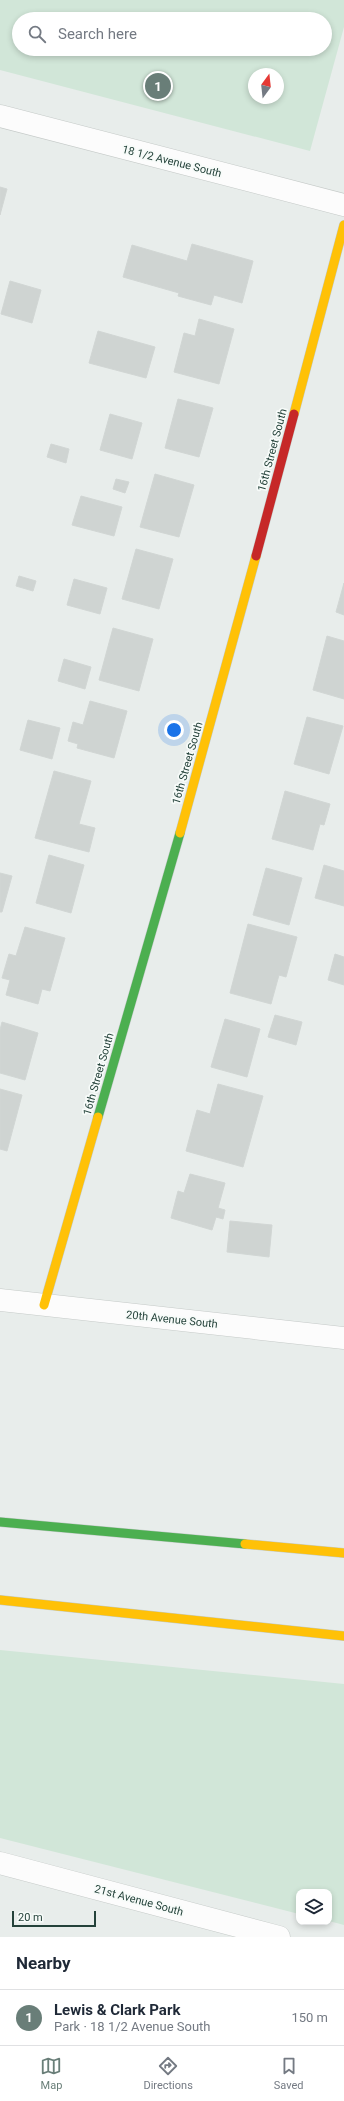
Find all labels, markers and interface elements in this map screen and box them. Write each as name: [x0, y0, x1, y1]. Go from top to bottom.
search box: [12, 12, 332, 56]
icon: search: [26, 23, 48, 45]
text: Search here: [58, 25, 137, 43]
north arrow: [248, 68, 284, 104]
pin: 1: [145, 71, 171, 101]
street label: 18 1/2 Avenue South: [121, 143, 223, 180]
street label: 16th Street South: [255, 407, 290, 493]
your location: [164, 720, 184, 740]
street label: 16th Street South: [170, 720, 205, 806]
street label: 16th Street South: [81, 1031, 116, 1117]
street label: 20th Avenue South: [126, 1308, 218, 1331]
street label: 21st Avenue South: [93, 1882, 185, 1919]
map controls: [296, 1889, 332, 1925]
button: layers: [296, 1889, 332, 1925]
scale bar: [12, 1909, 96, 1928]
text: 20 m: [18, 1911, 43, 1924]
text: Nearby: [16, 1953, 71, 1973]
text: Lewis & Clark Park: [54, 2001, 180, 2019]
text: 1: [25, 2010, 33, 2025]
text: 150 m: [291, 2010, 328, 2025]
text: Park · 18 1/2 Avenue South: [54, 2019, 211, 2034]
tab: Map: [40, 2055, 62, 2092]
tab: Directions: [143, 2055, 193, 2092]
tab: Saved: [274, 2055, 304, 2092]

